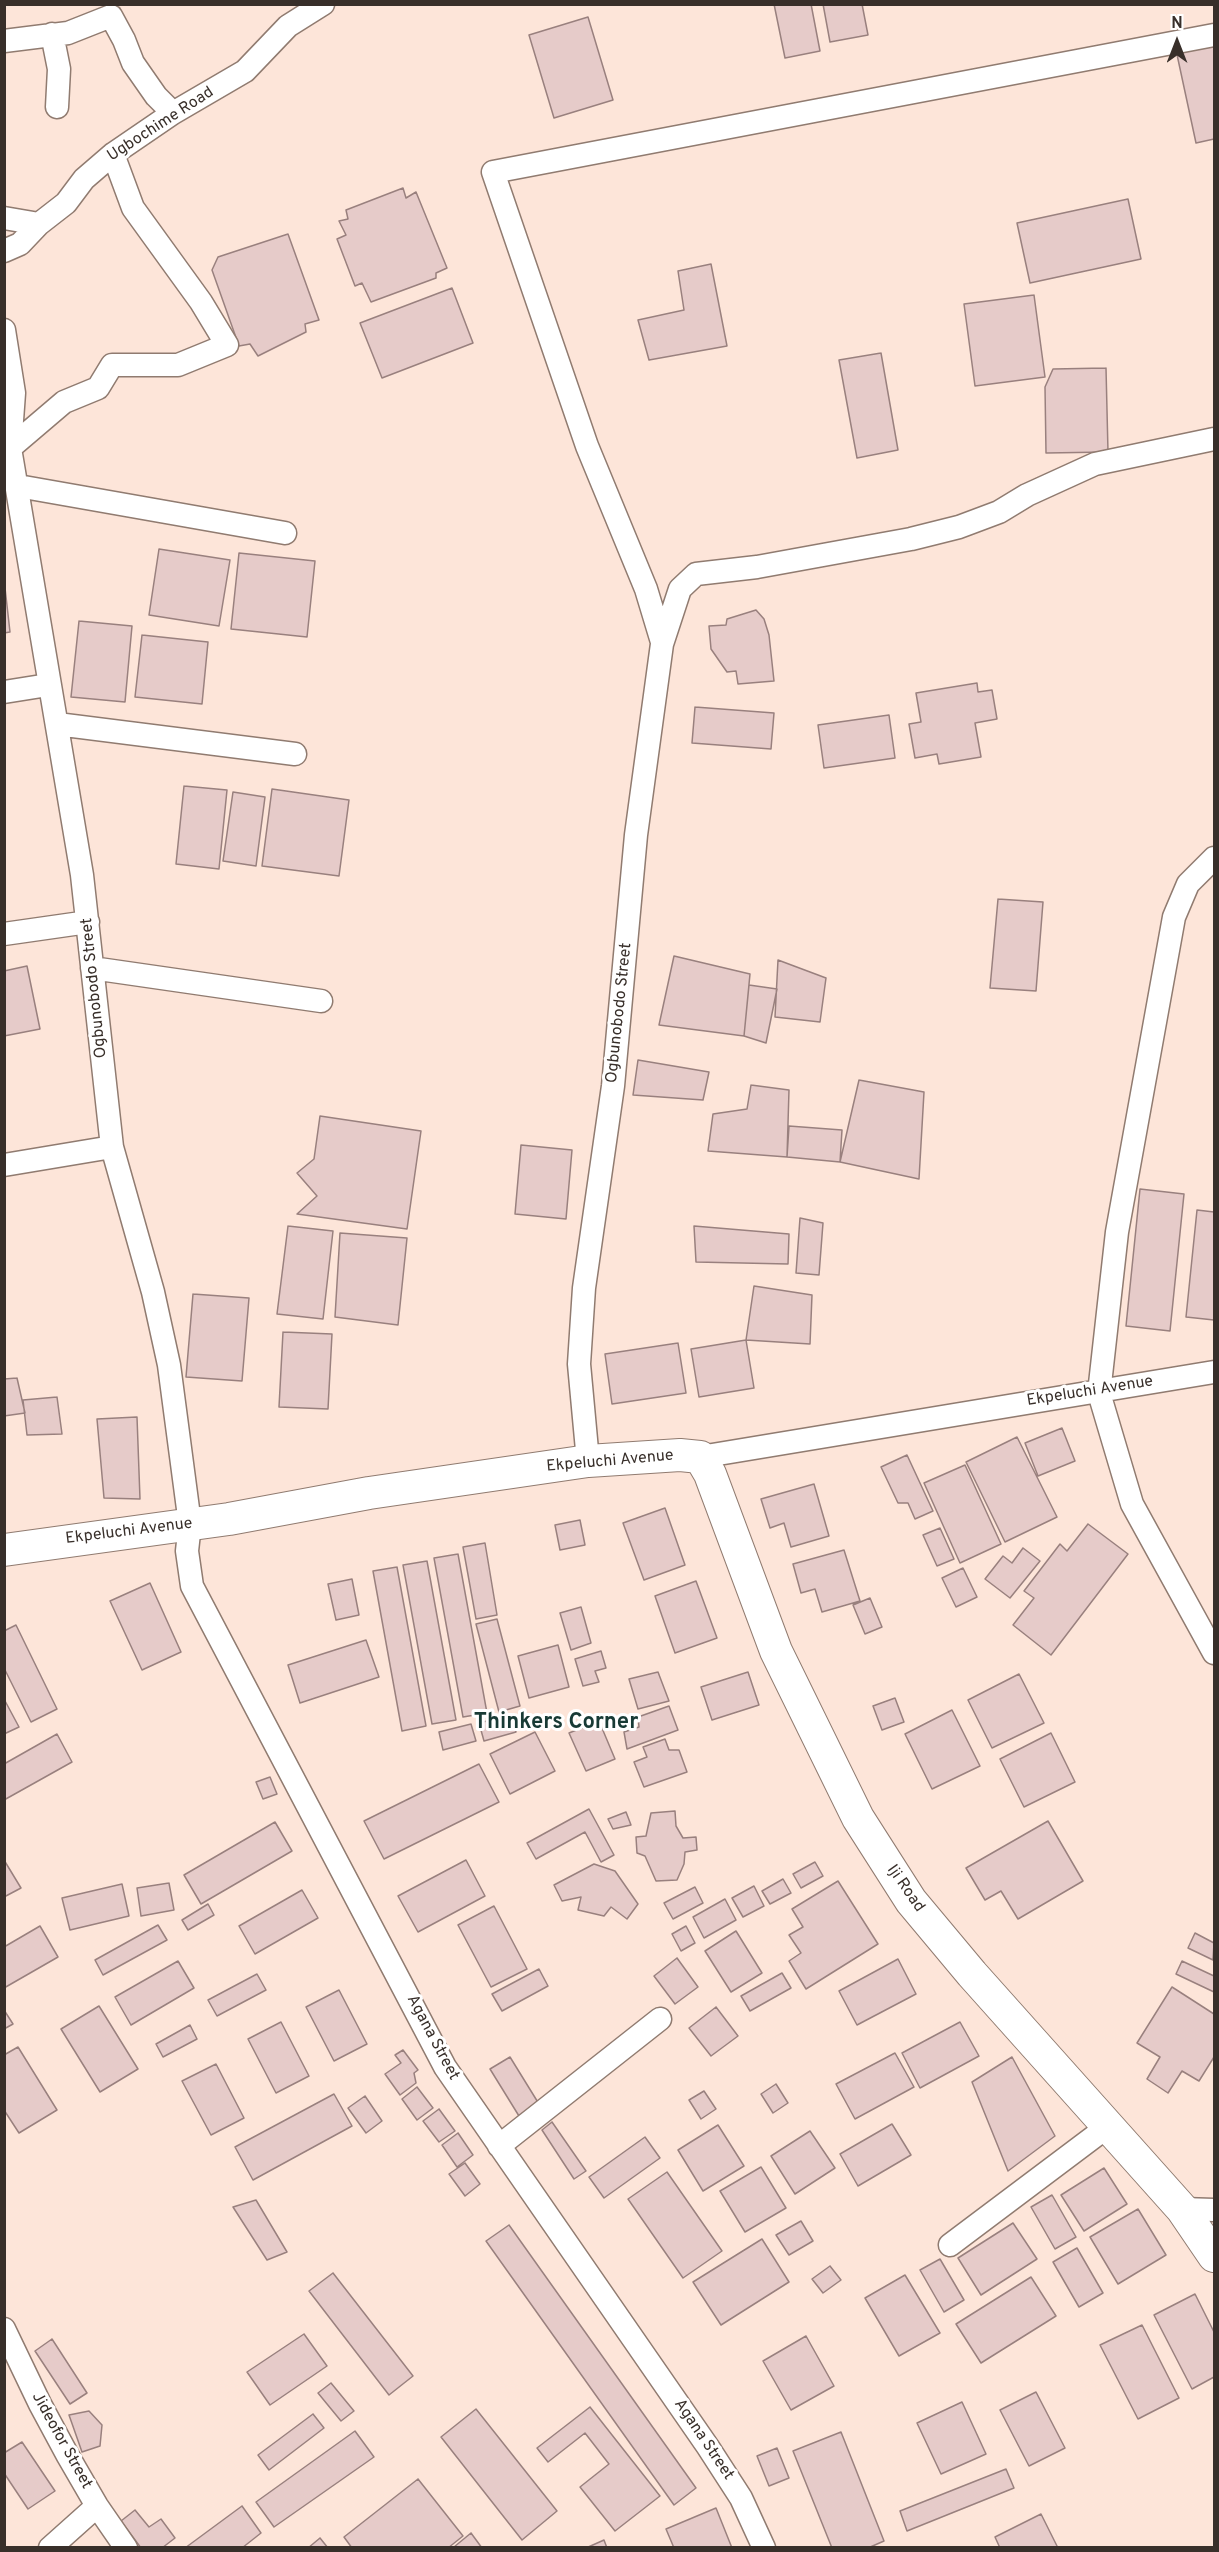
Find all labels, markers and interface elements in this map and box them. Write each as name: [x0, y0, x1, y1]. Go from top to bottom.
north arrow: [1147, 12, 1207, 72]
text: N: [1171, 14, 1183, 34]
street label: Ugbochime Road: [104, 84, 218, 166]
street label: Ogbunobodo Street: [78, 917, 112, 1059]
street label: Ogbunobodo Street: [603, 942, 637, 1084]
street label: Ekpeluchi Avenue: [1026, 1373, 1154, 1411]
street label: Ekpeluchi Avenue: [546, 1447, 674, 1477]
street label: Ekpeluchi Avenue: [65, 1515, 193, 1549]
district label: Thinkers Corner: [474, 1711, 638, 1737]
street label: Iji Road: [882, 1862, 928, 1916]
street label: Agana Street: [402, 1992, 462, 2084]
street label: Jideofor Street: [27, 2389, 95, 2493]
street label: Agana Street: [669, 2396, 737, 2484]

